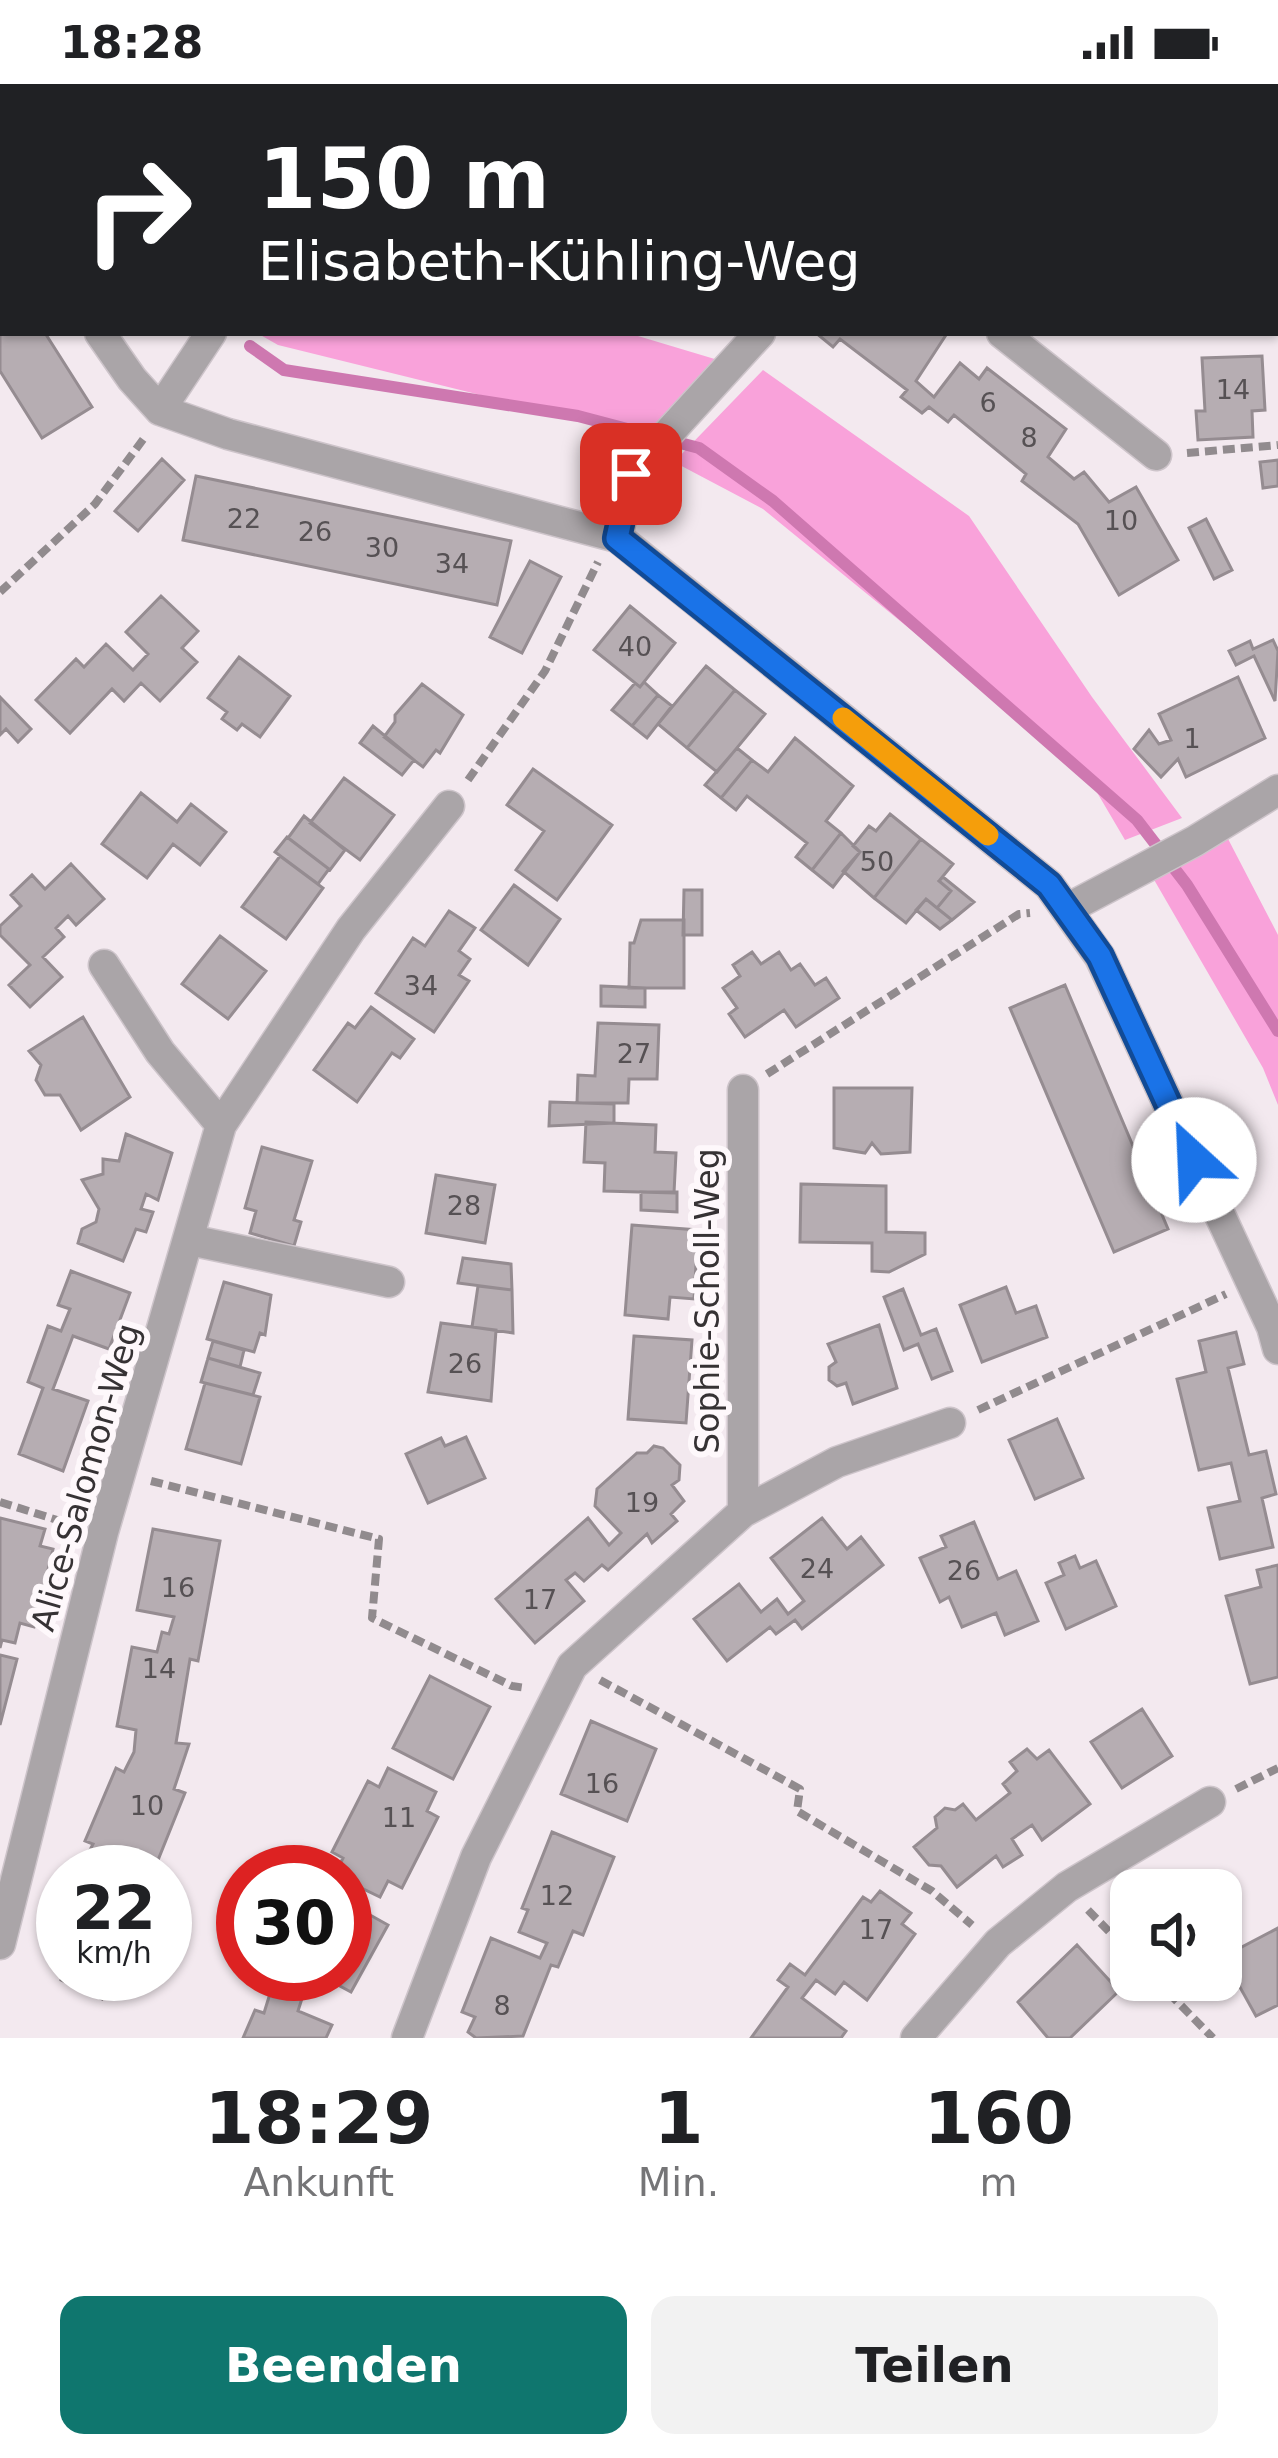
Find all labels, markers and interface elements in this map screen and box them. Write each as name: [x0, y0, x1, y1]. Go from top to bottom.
text: 18:28: [60, 16, 203, 69]
text: 150 m: [258, 130, 550, 228]
icon: right: [60, 132, 216, 288]
text: Elisabeth-Kühling-Weg: [258, 230, 860, 293]
house number: 14: [1216, 374, 1250, 405]
house number: 6: [979, 387, 997, 418]
house number: 8: [1020, 422, 1038, 453]
pin: [580, 423, 682, 525]
icon: arrive: [598, 441, 664, 507]
house number: 22: [227, 503, 261, 534]
house number: 10: [1104, 505, 1138, 536]
house number: 26: [298, 516, 332, 547]
house number: 30: [365, 532, 399, 563]
house number: 34: [435, 548, 469, 579]
house number: 40: [618, 631, 652, 662]
house number: 1: [1183, 723, 1201, 754]
house number: 50: [860, 846, 894, 877]
house number: 34: [404, 970, 438, 1001]
house number: 27: [617, 1038, 651, 1069]
position arrow: [1131, 1097, 1257, 1223]
street label: Sophie-Scholl-Weg: [688, 1148, 727, 1454]
house number: 28: [447, 1190, 481, 1221]
street label: Alice-Salomon-Weg: [23, 1319, 148, 1635]
house number: 26: [448, 1348, 482, 1379]
house number: 19: [625, 1487, 659, 1518]
house number: 24: [800, 1553, 834, 1584]
house number: 26: [947, 1555, 981, 1586]
house number: 16: [161, 1572, 195, 1603]
house number: 17: [523, 1584, 557, 1615]
house number: 14: [142, 1653, 176, 1684]
house number: 16: [585, 1768, 619, 1799]
house number: 10: [130, 1790, 164, 1821]
house number: 11: [382, 1802, 416, 1833]
speed limit sign: 30: [216, 1845, 372, 2001]
map controls: [1110, 1869, 1242, 2001]
button: sound: [1110, 1869, 1242, 2001]
text: 22: [72, 1873, 156, 1943]
house number: 12: [540, 1880, 574, 1911]
house number: 17: [859, 1914, 893, 1945]
text: km/h: [76, 1935, 152, 1970]
house number: 8: [493, 1990, 511, 2021]
text: 18:29: [204, 2076, 433, 2160]
text: 1: [653, 2076, 703, 2160]
text: 160: [923, 2076, 1074, 2160]
text: Ankunft: [244, 2160, 394, 2205]
text: Min.: [638, 2160, 719, 2205]
text: m: [980, 2160, 1018, 2205]
button: Beenden: [60, 2296, 627, 2434]
button: Teilen: [651, 2296, 1218, 2434]

